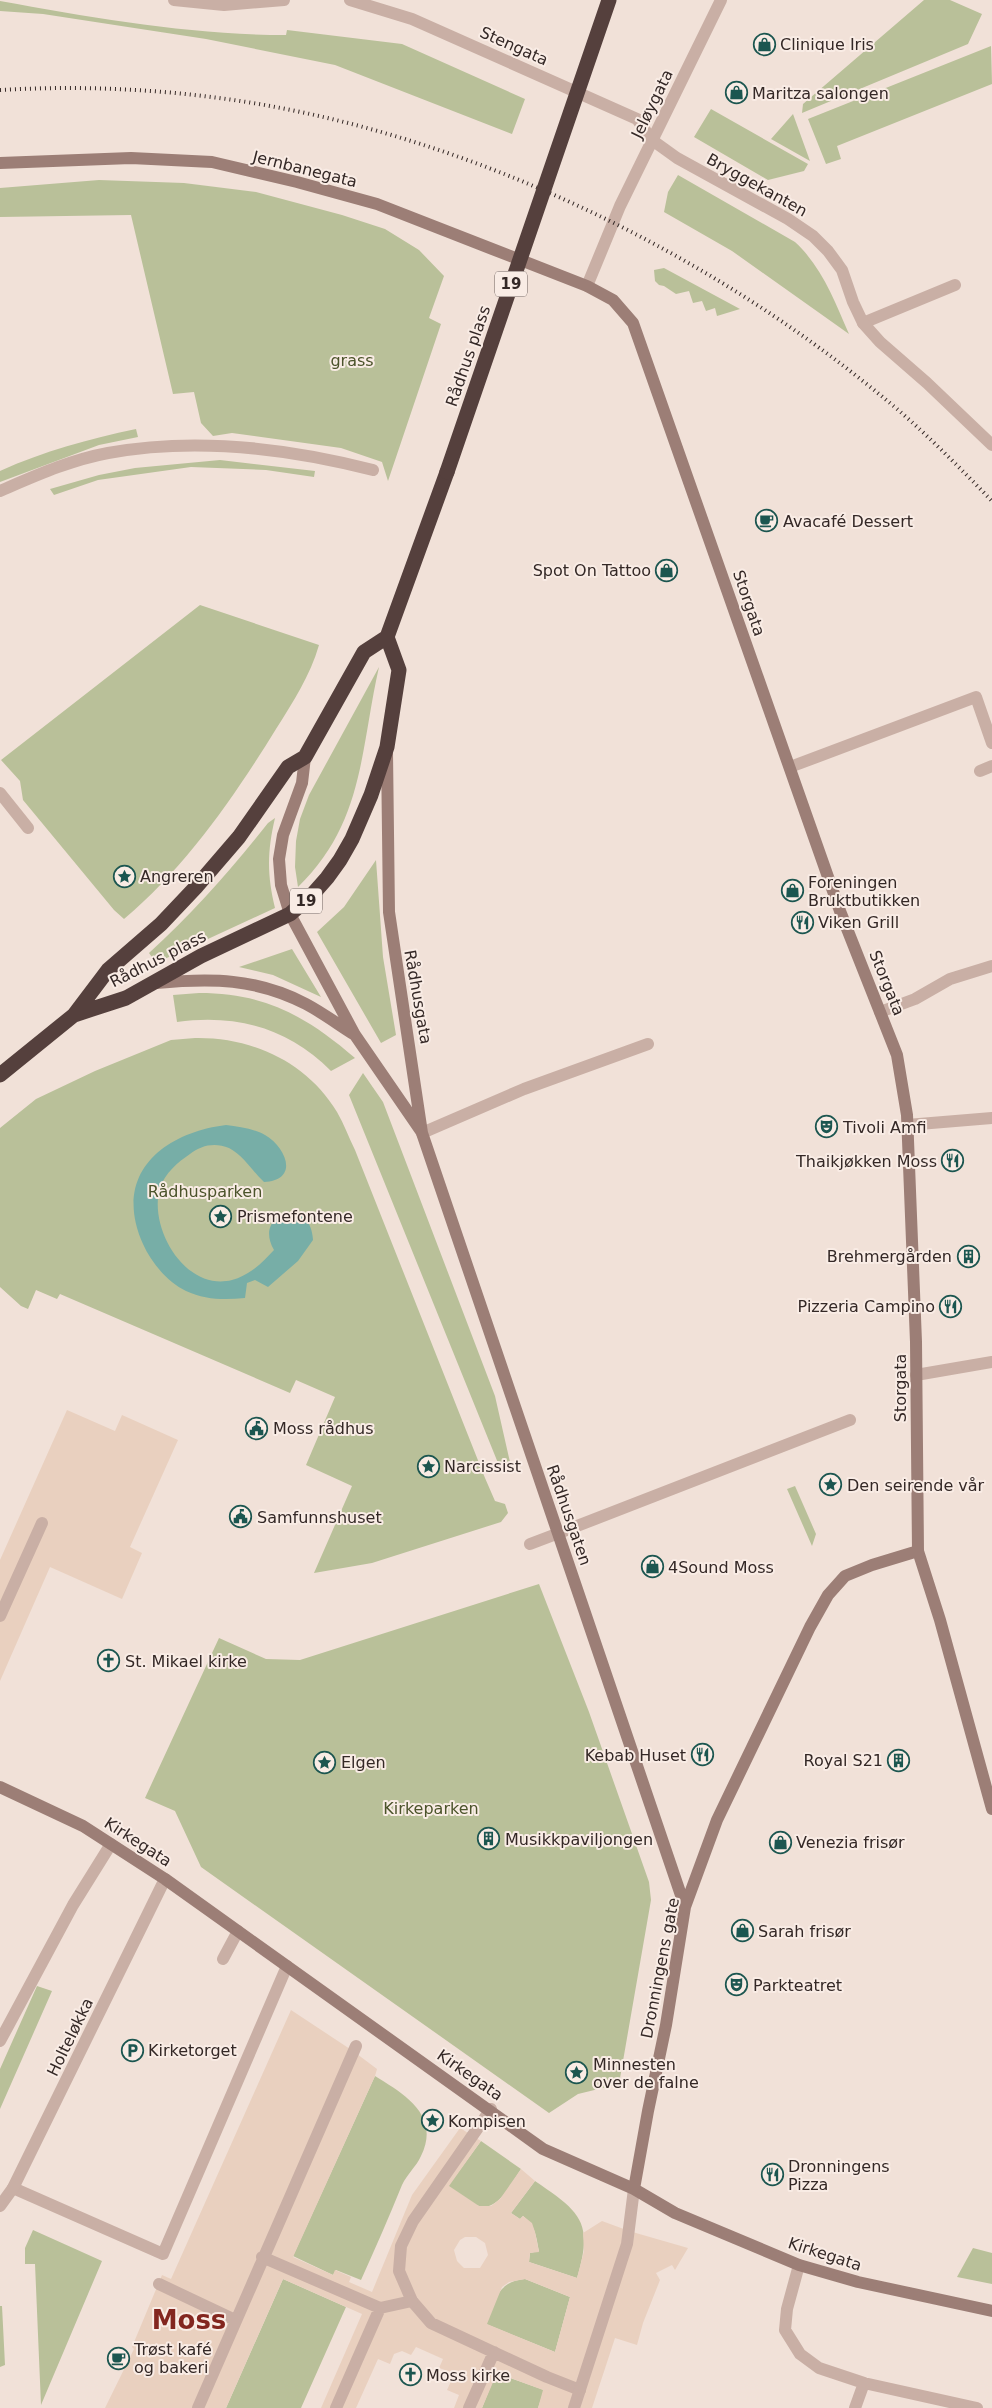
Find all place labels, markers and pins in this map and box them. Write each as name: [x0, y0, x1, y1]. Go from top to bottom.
shop icon: Clinique Iris: [752, 32, 776, 56]
place label: Clinique Iris: [780, 35, 874, 54]
shop icon: Maritza salongen: [724, 81, 748, 105]
place label: Maritza salongen: [752, 84, 889, 103]
cafe icon: Avacafé Dessert: [755, 509, 779, 533]
place label: Avacafé Dessert: [783, 512, 913, 531]
shop icon: Spot On Tattoo: [655, 558, 679, 582]
place label: Spot On Tattoo: [533, 561, 651, 580]
place icon: Angreren: [112, 864, 136, 888]
place label: Angreren: [140, 867, 214, 886]
place label: Foreningen Bruktbutikken: [808, 873, 920, 910]
shop icon: Foreningen Bruktbutikken: [780, 879, 804, 903]
restaurant icon: Viken Grill: [790, 910, 814, 934]
place label: Viken Grill: [818, 913, 899, 932]
theatre icon: Tivoli Amfi: [815, 1115, 839, 1139]
place label: Tivoli Amfi: [842, 1118, 927, 1137]
restaurant icon: Thaikjøkken Moss: [941, 1149, 965, 1173]
place label: Thaikjøkken Moss: [795, 1152, 937, 1171]
place icon: Prismefontene: [209, 1204, 233, 1228]
place label: Prismefontene: [237, 1207, 353, 1226]
building icon: Brehmergården: [956, 1244, 980, 1268]
place label: Brehmergården: [827, 1247, 952, 1266]
restaurant icon: Pizzeria Campino: [939, 1294, 963, 1318]
place label: Pizzeria Campino: [798, 1297, 935, 1316]
public building icon: Moss rådhus: [245, 1416, 269, 1440]
place label: Moss rådhus: [273, 1419, 374, 1438]
place icon: Narcissist: [416, 1454, 440, 1478]
place label: Narcissist: [444, 1457, 521, 1476]
place icon: Den seirende vår: [819, 1473, 843, 1497]
place label: Den seirende vår: [847, 1476, 985, 1495]
public building icon: Samfunnshuset: [229, 1505, 253, 1529]
place label: Samfunnshuset: [257, 1508, 382, 1527]
shop icon: 4Sound Moss: [640, 1555, 664, 1579]
place label: 4Sound Moss: [668, 1558, 774, 1577]
church icon: St. Mikael kirke: [97, 1649, 121, 1673]
place label: St. Mikael kirke: [125, 1652, 247, 1671]
restaurant icon: Kebab Huset: [690, 1743, 714, 1767]
place label: Kebab Huset: [585, 1746, 686, 1765]
building icon: Royal S21: [887, 1748, 911, 1772]
place icon: Elgen: [313, 1750, 337, 1774]
place label: Royal S21: [803, 1751, 883, 1770]
place label: Elgen: [341, 1753, 386, 1772]
building icon: Musikkpaviljongen: [477, 1827, 501, 1851]
place label: Musikkpaviljongen: [505, 1830, 653, 1849]
shop icon: Venezia frisør: [768, 1830, 792, 1854]
place label: Venezia frisør: [796, 1833, 905, 1852]
shop icon: Sarah frisør: [730, 1919, 754, 1943]
place label: Sarah frisør: [758, 1922, 851, 1941]
theatre icon: Parkteatret: [725, 1973, 749, 1997]
place label: Parkteatret: [753, 1976, 842, 1995]
parking icon: Kirketorget: [120, 2038, 144, 2062]
place label: Kirketorget: [148, 2041, 237, 2060]
place label: Minnesten over de falne: [593, 2055, 699, 2092]
place icon: Minnesten over de falne: [565, 2061, 589, 2085]
place icon: Kompisen: [420, 2109, 444, 2133]
place label: Kompisen: [448, 2112, 526, 2131]
place label: Dronningens Pizza: [788, 2157, 890, 2194]
restaurant icon: Dronningens Pizza: [760, 2163, 784, 2187]
place label: Trøst kafé og bakeri: [133, 2340, 212, 2377]
cafe icon: Trøst kafé og bakeri: [106, 2346, 130, 2370]
church icon: Moss kirke: [398, 2363, 422, 2387]
place label: Moss kirke: [426, 2366, 510, 2385]

